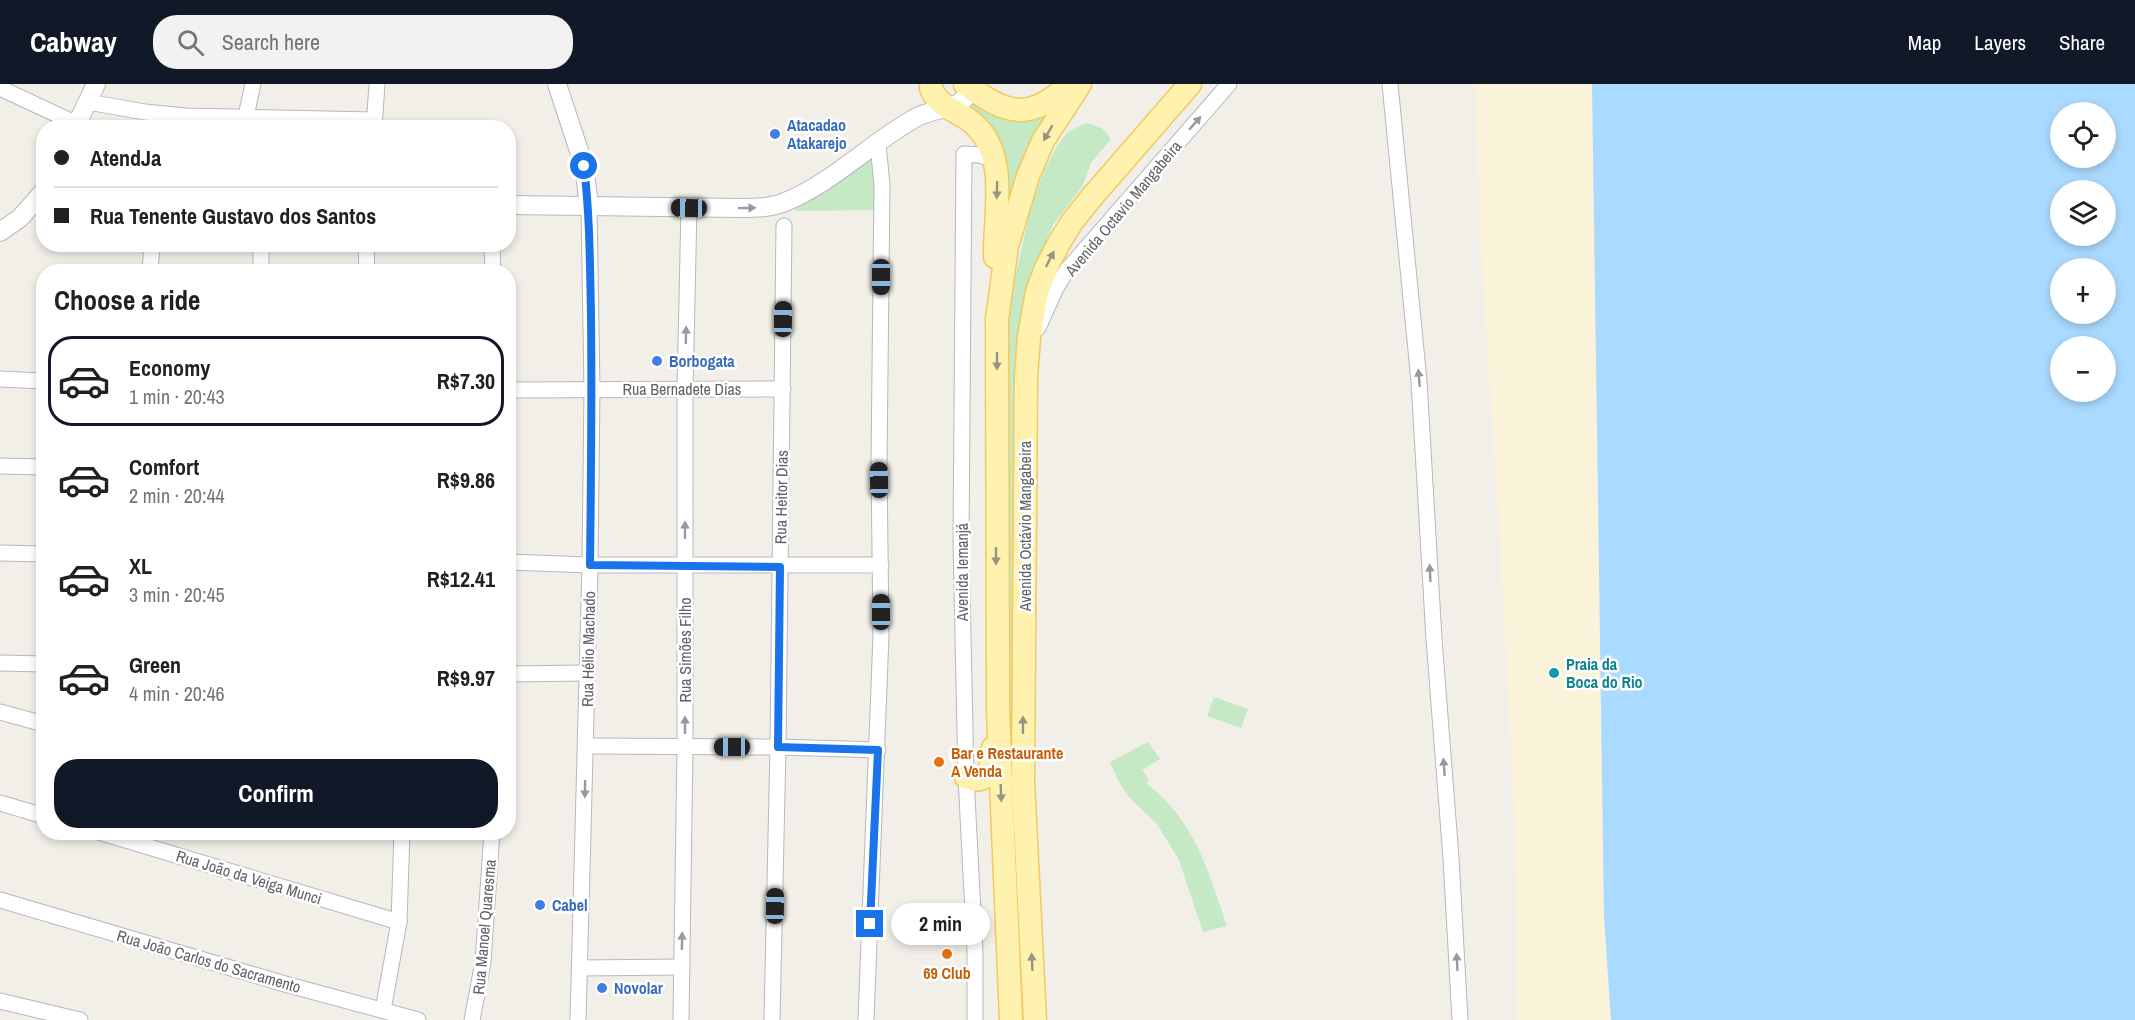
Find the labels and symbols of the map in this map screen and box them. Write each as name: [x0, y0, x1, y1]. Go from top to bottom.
place label: Atacadao Atakarejo: [787, 114, 847, 154]
one-way arrow: [1188, 116, 1201, 131]
one-way arrow: [1043, 125, 1053, 142]
marker: Atacadao Atakarejo: [768, 127, 782, 141]
street label: Avenida Octavio Mangabeira: [1059, 135, 1187, 281]
route start: [570, 152, 597, 179]
one-way arrow: [992, 181, 1001, 200]
car: [671, 199, 707, 217]
one-way arrow: [738, 203, 757, 213]
one-way arrow: [1046, 251, 1055, 268]
car: [872, 259, 890, 295]
car: [774, 301, 792, 337]
one-way arrow: [682, 325, 691, 344]
place label: Borbogata: [669, 350, 735, 372]
one-way arrow: [992, 352, 1002, 371]
marker: Borbogata: [650, 354, 664, 368]
one-way arrow: [1414, 368, 1423, 387]
street label: Rua Bernadete Dias: [623, 378, 741, 400]
street label: Avenida Octávio Mangabeira: [1014, 440, 1036, 612]
street label: Rua Heitor Dias: [769, 450, 793, 544]
car: [870, 462, 888, 498]
one-way arrow: [680, 520, 690, 539]
street label: Avenida Iemanjá: [951, 522, 973, 622]
one-way arrow: [991, 547, 1001, 566]
one-way arrow: [1426, 563, 1435, 582]
street label: Rua Hélio Machado: [576, 591, 600, 707]
car: [872, 594, 890, 630]
street label: Rua Simões Filho: [674, 597, 696, 703]
place label: Praia da Boca do Rio: [1566, 653, 1643, 693]
marker: Praia da Boca do Rio: [1547, 666, 1561, 680]
one-way arrow: [680, 715, 690, 734]
one-way arrow: [1018, 715, 1028, 734]
car: [714, 738, 750, 756]
place label: Bar e Restaurante A Venda: [951, 742, 1063, 782]
marker: Bar e Restaurante A Venda: [932, 755, 946, 769]
one-way arrow: [1439, 757, 1449, 776]
one-way arrow: [580, 780, 590, 799]
one-way arrow: [997, 784, 1006, 803]
street label: Rua João da Veiga Munci: [174, 844, 324, 910]
street label: Rua Manoel Quaresma: [467, 858, 501, 996]
car: [766, 888, 784, 924]
place label: Cabel: [552, 894, 588, 916]
marker: Cabel: [533, 898, 547, 912]
callout: 2 min: [891, 903, 990, 945]
route end: [856, 910, 883, 937]
street label: Rua João Carlos do Sacramento: [114, 924, 304, 998]
one-way arrow: [677, 931, 687, 950]
marker: 69 Club: [940, 947, 954, 961]
one-way arrow: [1027, 952, 1036, 971]
one-way arrow: [1452, 952, 1461, 971]
place label: 69 Club: [923, 962, 971, 984]
place label: Novolar: [614, 977, 664, 999]
marker: Novolar: [595, 981, 609, 995]

